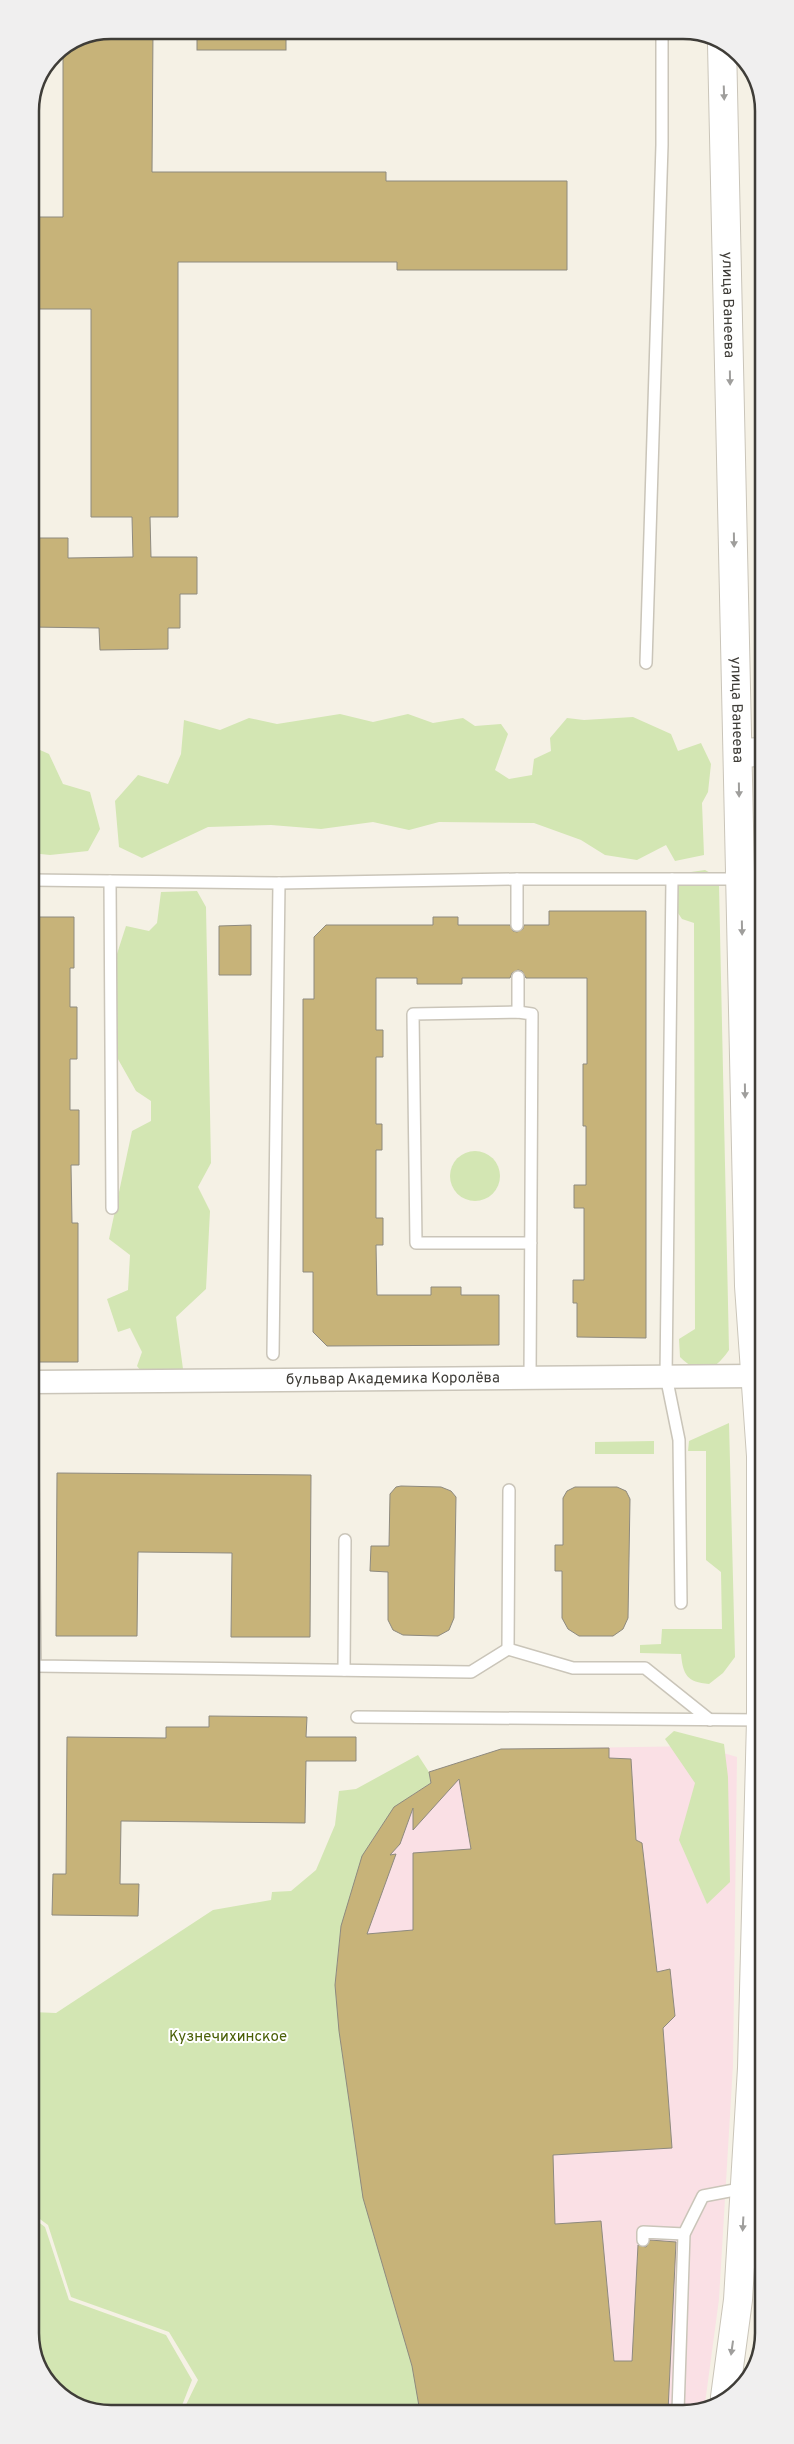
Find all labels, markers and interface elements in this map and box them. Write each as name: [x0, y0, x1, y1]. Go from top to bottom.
one-way arrow: [720, 85, 728, 101]
street label: улица Ванеева: [717, 252, 738, 358]
one-way arrow: [726, 370, 734, 386]
one-way arrow: [730, 532, 738, 548]
street label: улица Ванеева: [726, 656, 747, 763]
one-way arrow: [735, 782, 743, 798]
one-way arrow: [738, 920, 746, 936]
one-way arrow: [741, 1083, 749, 1099]
street label: бульвар Академика Королёва: [286, 1369, 500, 1389]
park label: Кузнечихинское: [169, 2028, 287, 2047]
one-way arrow: [738, 2216, 746, 2232]
one-way arrow: [728, 2340, 736, 2356]

